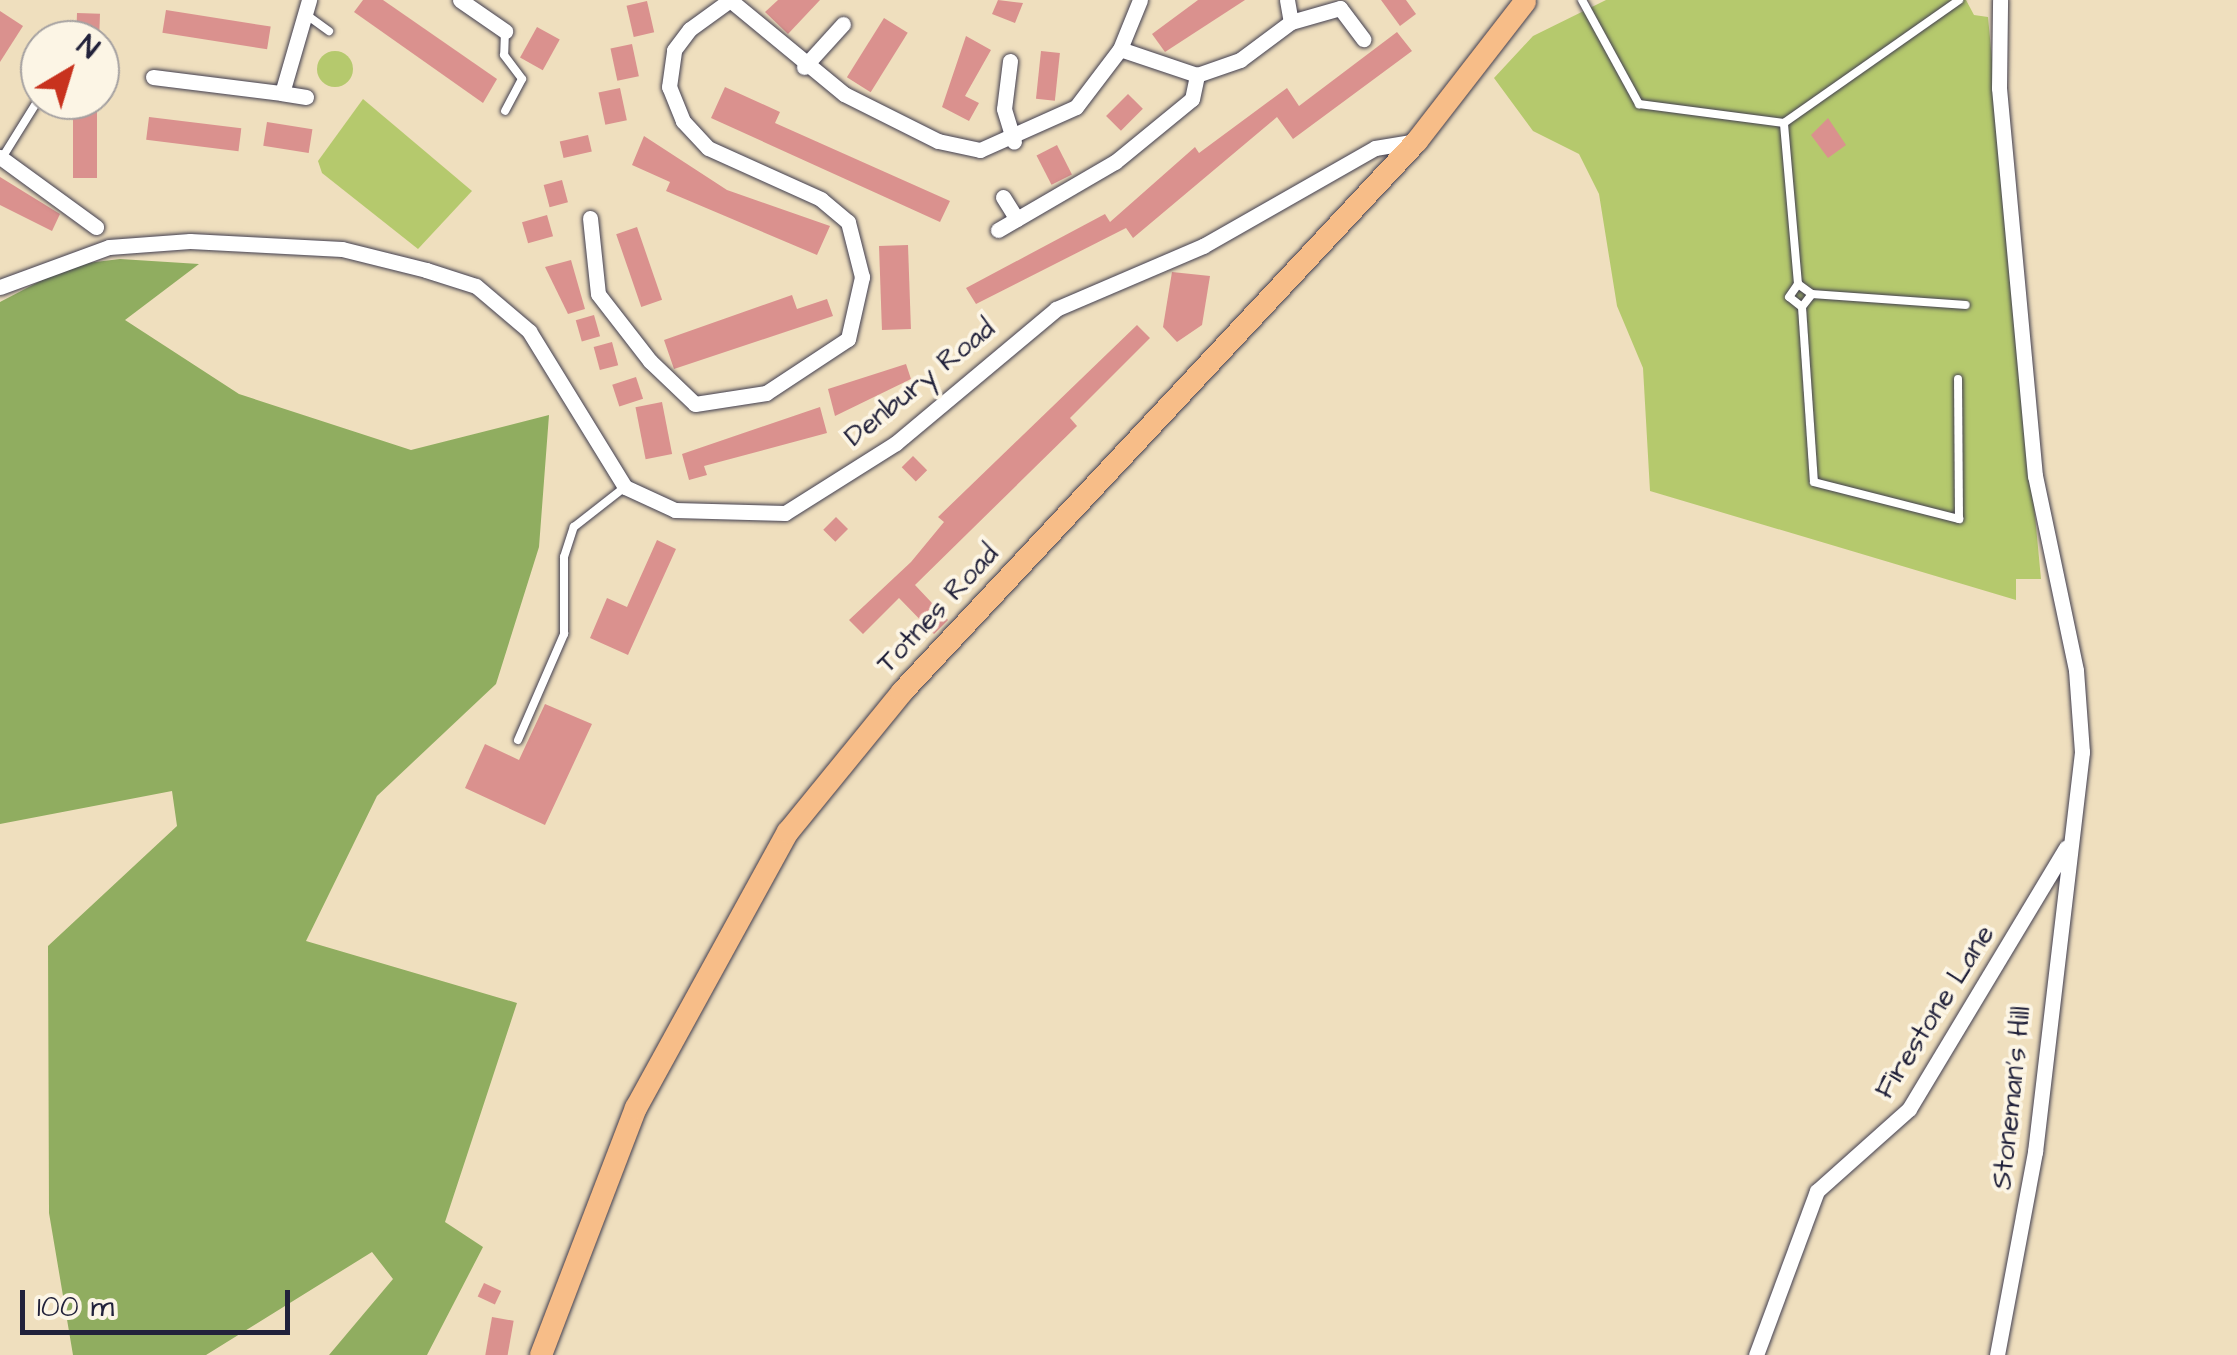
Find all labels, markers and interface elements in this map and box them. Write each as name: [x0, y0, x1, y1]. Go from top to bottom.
north arrow: [20, 20, 120, 120]
text: N: [69, 27, 106, 68]
street label: Denbury Road: [838, 312, 1002, 454]
street label: Totnes Road: [870, 538, 1006, 680]
street label: Firestone Lane: [1868, 919, 2002, 1105]
street label: Stoneman's Hill: [1986, 1005, 2038, 1191]
scale bar: [25, 1270, 295, 1332]
text: 100 m: [37, 1286, 114, 1328]

